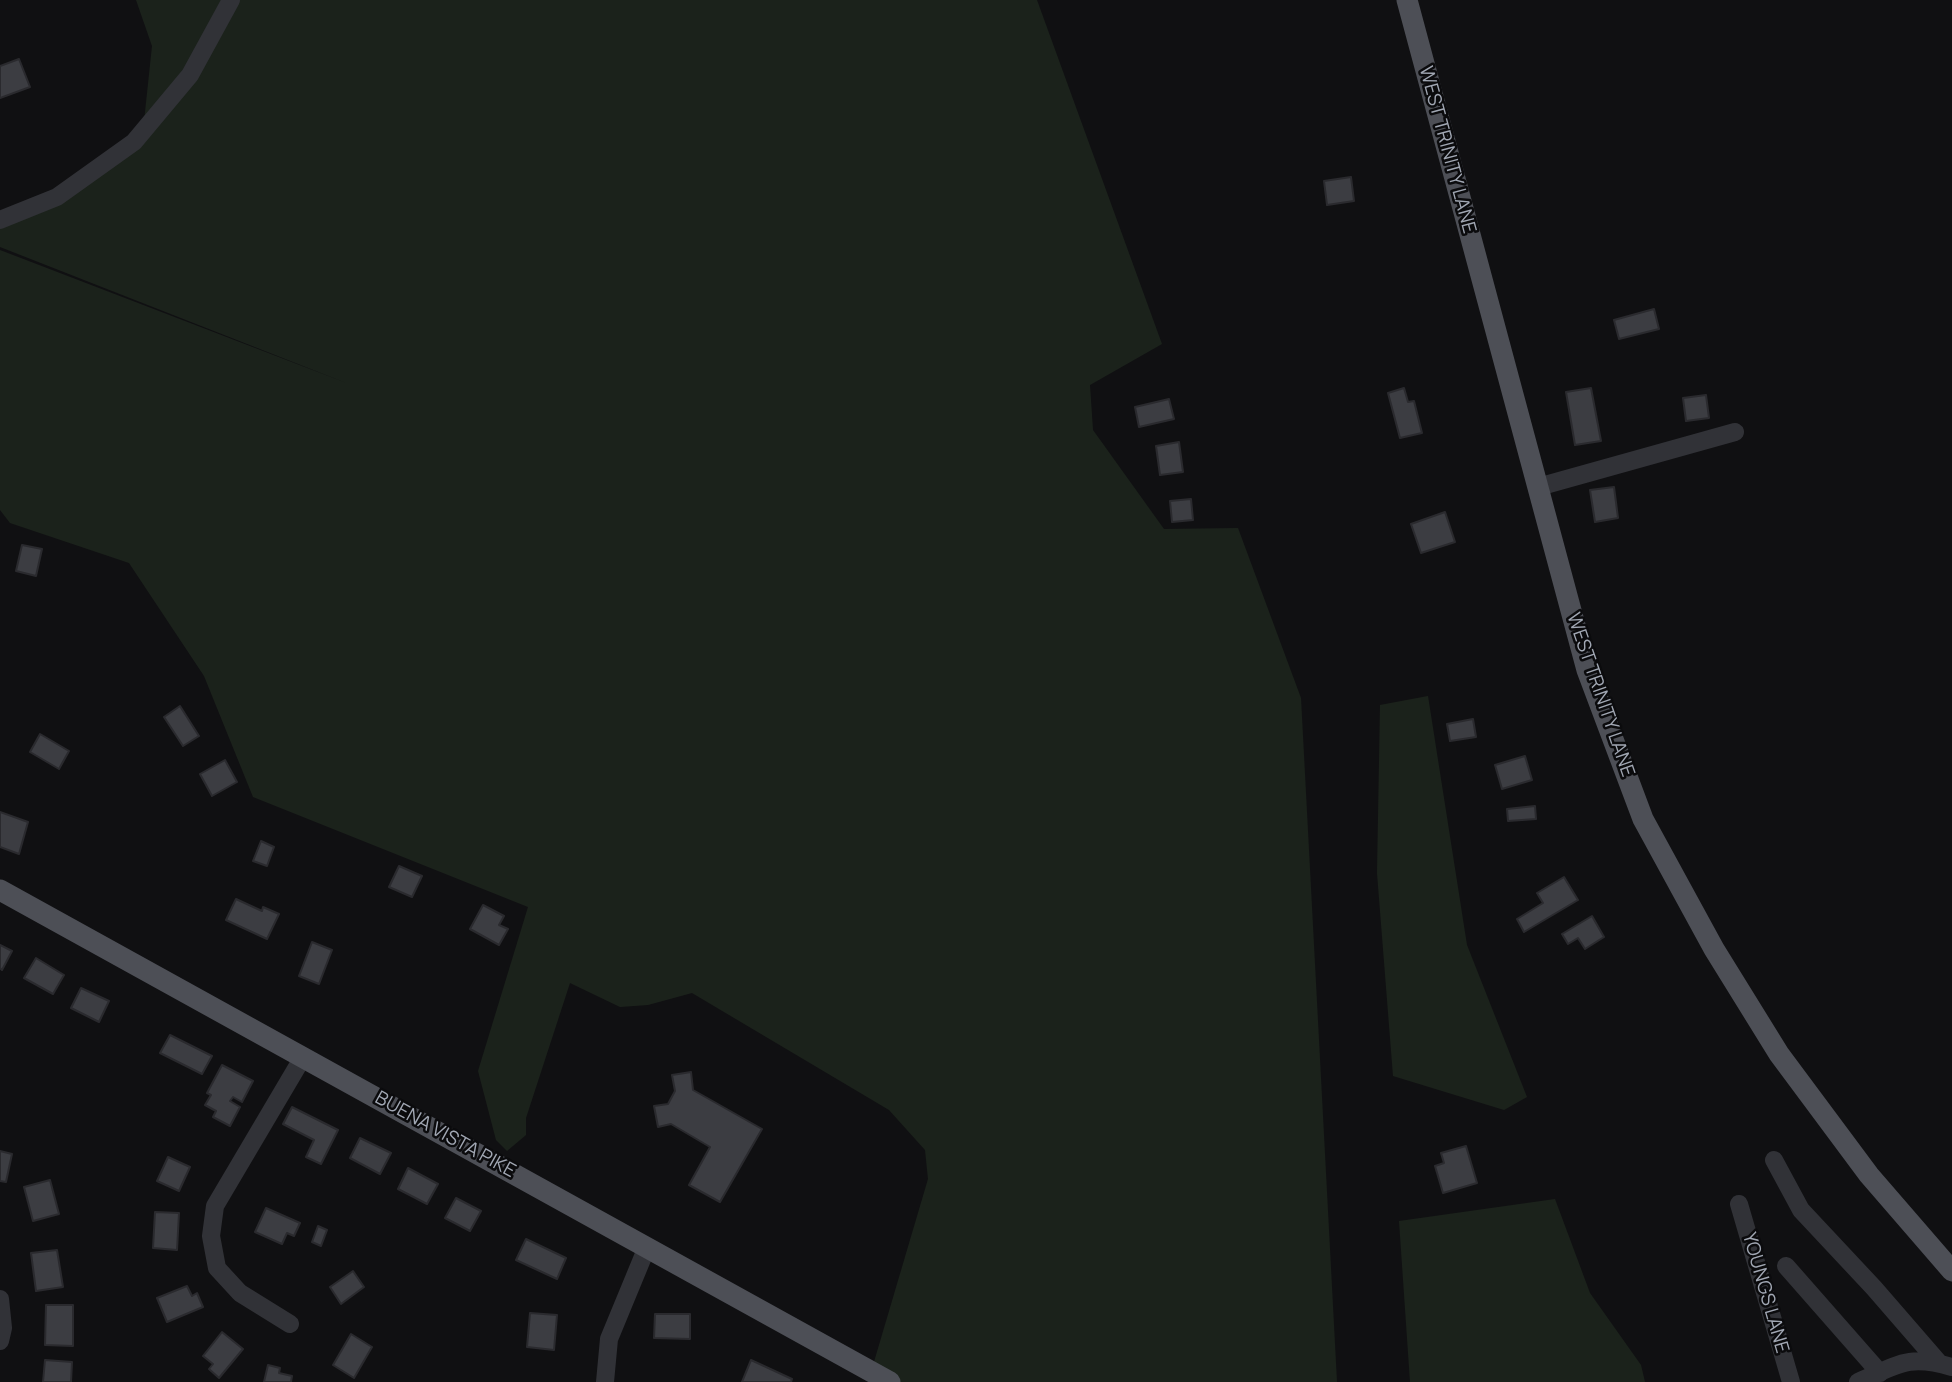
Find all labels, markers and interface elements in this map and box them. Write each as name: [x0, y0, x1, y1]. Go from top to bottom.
street label: WEST TRINITY LANE: [1414, 64, 1480, 236]
street label: WEST TRINITY LANE: [1561, 610, 1639, 780]
street label: BUENA VISTA PIKE: [371, 1087, 519, 1183]
street label: YOUNGS LANE: [1737, 1230, 1793, 1356]

